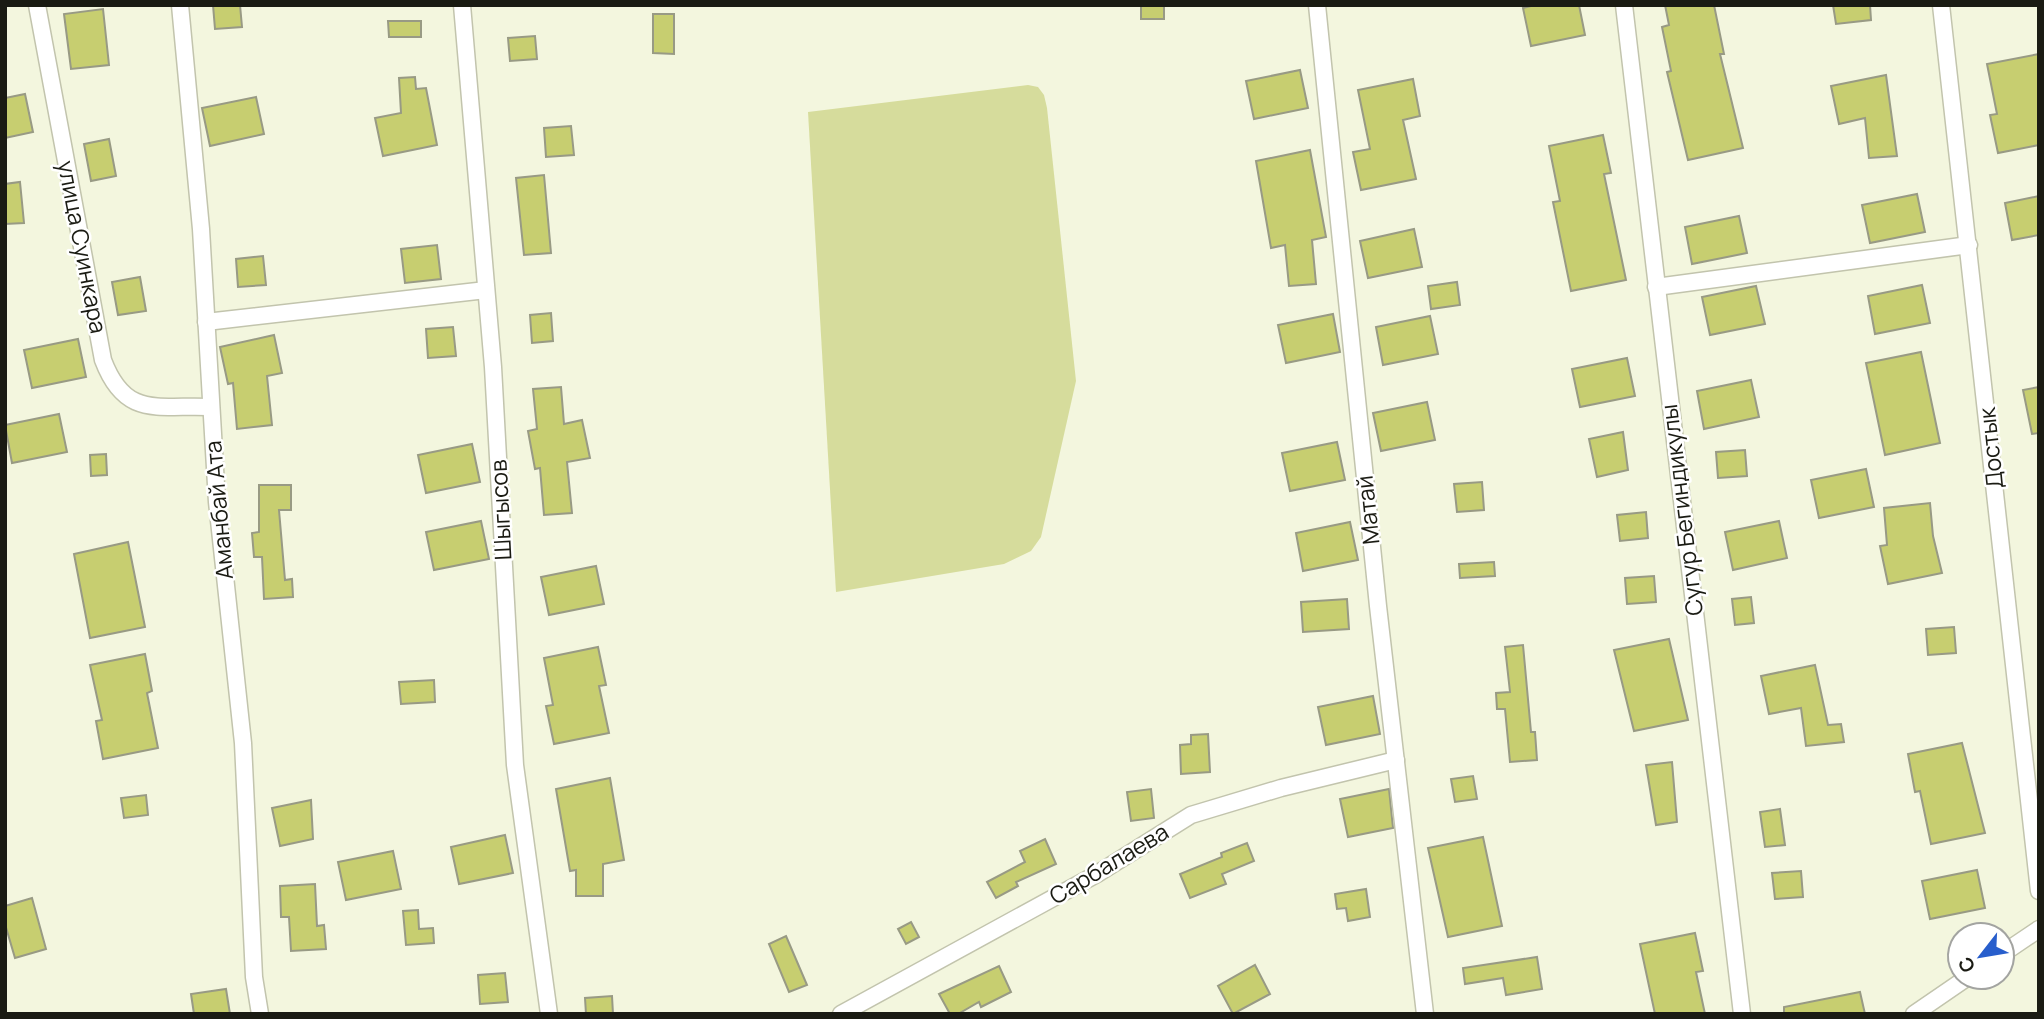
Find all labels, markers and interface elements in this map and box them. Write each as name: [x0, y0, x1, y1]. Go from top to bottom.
street label: улица Суинкара: [51, 158, 115, 336]
street label: Сугур Бегиндикулы: [1652, 403, 1710, 618]
street label: Достык: [1970, 405, 2010, 490]
street label: Аманбай Ата: [196, 439, 240, 581]
street label: Шыгысов: [481, 459, 519, 561]
street label: Матай: [1347, 474, 1387, 546]
street label: Сарбалаева: [1043, 815, 1174, 911]
north arrow: [1946, 921, 2016, 991]
text: С: [1952, 952, 1981, 977]

